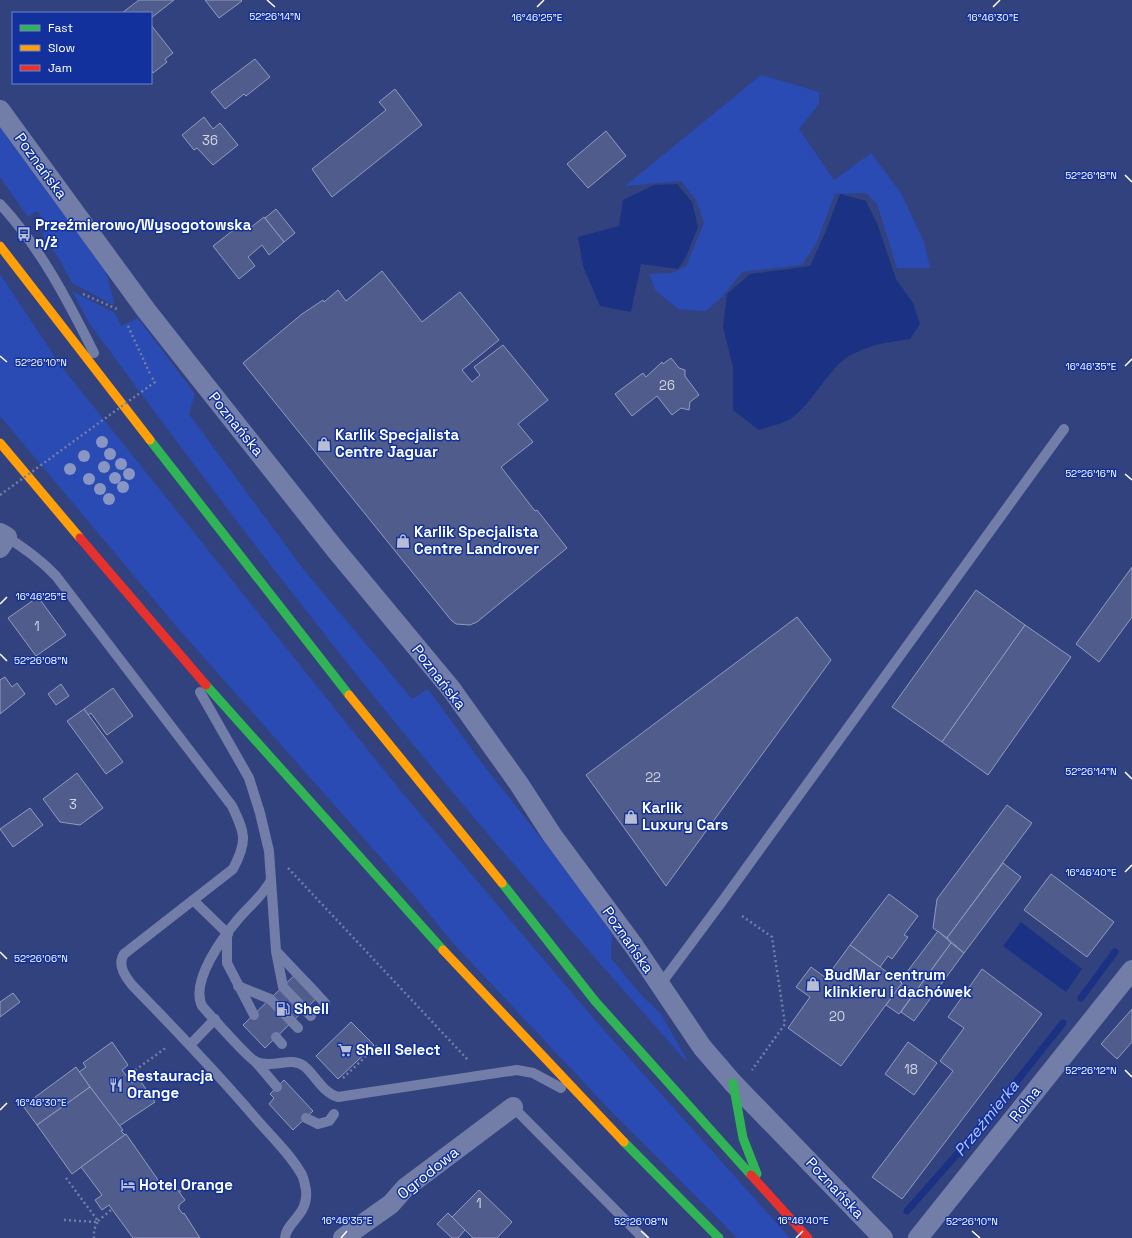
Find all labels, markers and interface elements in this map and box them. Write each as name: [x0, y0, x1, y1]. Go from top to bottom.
text: 52°26'14"N: [249, 10, 301, 23]
text: 16°46'25"E: [512, 11, 563, 24]
text: 16°46'30"E: [967, 11, 1019, 24]
legend: [12, 12, 152, 84]
text: Fast: [48, 20, 73, 36]
text: Slow: [48, 40, 75, 56]
text: Jam: [48, 60, 72, 76]
street label: Poznańska: [11, 129, 72, 203]
house number: 36: [202, 132, 218, 149]
text: 52°26'18"N: [1065, 169, 1117, 182]
place label: Przeźmierowo/Wysogotowska n/ż: [35, 215, 252, 251]
bus stop icon: Przeźmierowo/Wysogotowska n/ż: [16, 226, 32, 242]
text: 52°26'10"N: [15, 356, 67, 369]
text: 16°46'35"E: [1066, 360, 1117, 373]
house number: 26: [659, 377, 675, 394]
street label: Poznańska: [205, 388, 268, 460]
place label: Karlik Specjalista Centre Jaguar: [335, 425, 460, 461]
shop icon: Karlik Specjalista Centre Jaguar: [316, 436, 332, 452]
text: 52°26'16"N: [1065, 467, 1117, 480]
place label: Karlik Specjalista Centre Landrover: [414, 522, 539, 558]
shop icon: Karlik Specjalista Centre Landrover: [395, 533, 411, 549]
text: 16°46'25"E: [16, 590, 67, 603]
house number: 1: [34, 618, 40, 635]
street label: Poznańska: [408, 640, 471, 713]
text: 52°26'08"N: [14, 654, 68, 667]
text: 52°26'14"N: [1065, 765, 1117, 778]
house number: 22: [645, 769, 661, 786]
house number: 3: [69, 796, 77, 813]
place label: Karlik Luxury Cars: [642, 798, 729, 834]
shop icon: Karlik Luxury Cars: [623, 809, 639, 825]
text: 16°46'40"E: [1065, 866, 1117, 879]
street label: Poznańska: [599, 903, 658, 977]
text: 52°26'06"N: [14, 952, 68, 965]
place label: BudMar centrum klinkieru i dachówek: [824, 965, 972, 1001]
shop icon: BudMar centrum klinkieru i dachówek: [805, 976, 821, 992]
place label: Shell: [294, 999, 329, 1018]
fuel station icon: Shell: [275, 1001, 291, 1017]
house number: 20: [829, 1008, 845, 1025]
place label: Shell Select: [356, 1040, 441, 1059]
supermarket icon: Shell Select: [337, 1042, 353, 1058]
house number: 18: [904, 1061, 918, 1078]
text: 52°26'12"N: [1065, 1064, 1117, 1077]
place label: Restauracja Orange: [127, 1066, 213, 1102]
water label: Przeźmierka: [949, 1075, 1024, 1161]
restaurant icon: Restauracja Orange: [108, 1077, 124, 1093]
street label: Rolna: [1005, 1082, 1045, 1125]
text: 16°46'30"E: [15, 1096, 67, 1109]
street label: Ogrodowa: [393, 1142, 463, 1203]
street label: Poznańska: [802, 1153, 869, 1223]
place label: Hotel Orange: [139, 1175, 233, 1194]
hotel icon: Hotel Orange: [120, 1177, 136, 1193]
house number: 1: [476, 1195, 482, 1212]
text: 16°46'35"E: [322, 1214, 373, 1227]
text: 16°46'40"E: [777, 1214, 829, 1227]
text: 52°26'08"N: [614, 1215, 668, 1228]
text: 52°26'10"N: [946, 1215, 998, 1228]

